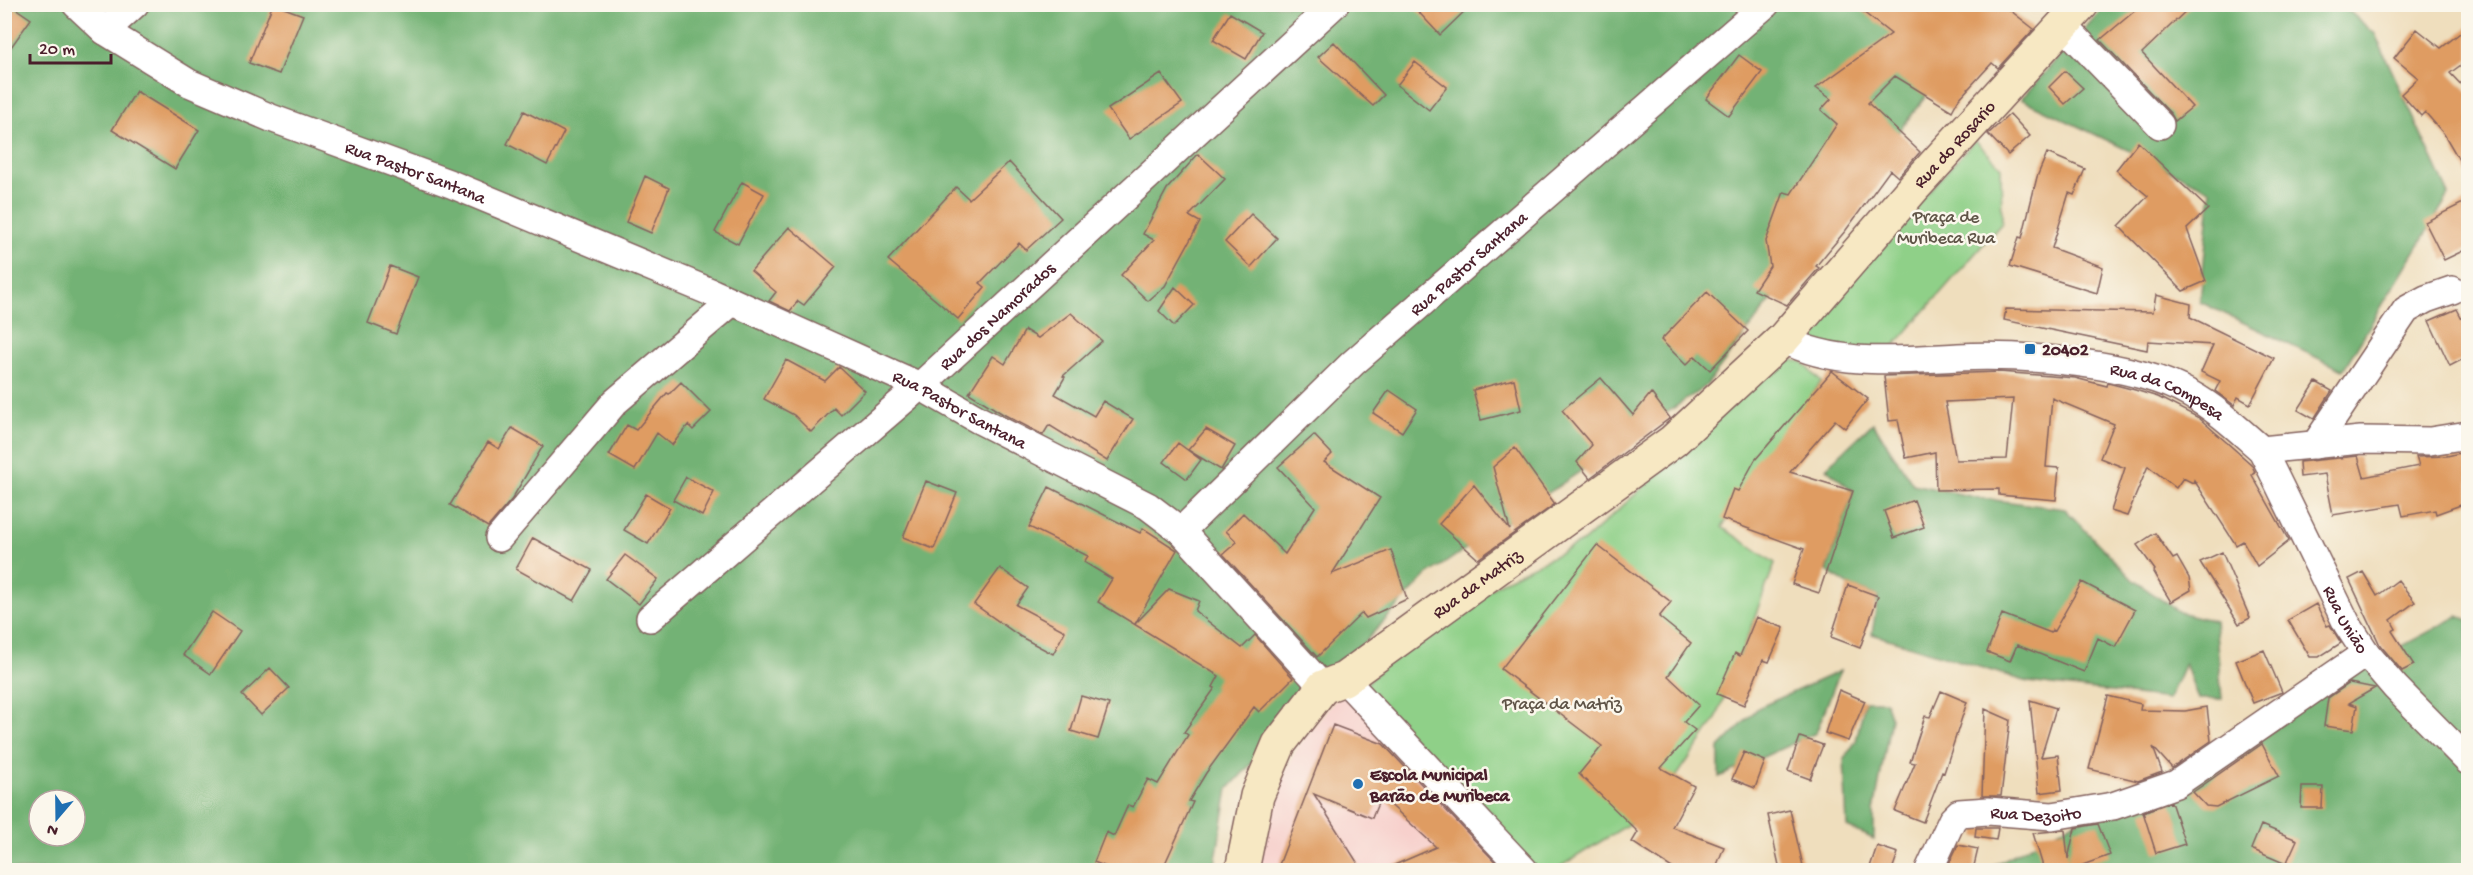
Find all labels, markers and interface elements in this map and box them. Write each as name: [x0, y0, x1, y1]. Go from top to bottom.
scale bar: [30, 27, 111, 65]
text: 20 m: [39, 40, 75, 61]
street label: Rua do Rosario: [1910, 97, 2001, 194]
street label: Rua Pastor Santana: [342, 138, 489, 211]
street label: Rua Pastor Santana: [1407, 207, 1534, 322]
park label: Praça de Muribeca Rua: [1897, 208, 1996, 250]
street label: Rua dos Namorados: [936, 258, 1061, 376]
place label: 20402: [2042, 341, 2089, 362]
marker: 20402: [2023, 342, 2037, 356]
street label: Rua da Compesa: [2108, 360, 2228, 427]
street label: Rua Pastor Santana: [889, 367, 1030, 456]
street label: Rua da Matriz: [1429, 545, 1528, 624]
street label: Rua União: [2317, 583, 2372, 658]
park label: Praça da Matriz: [1501, 695, 1623, 716]
place label: Escola Municipal Barão de Muribeca: [1369, 766, 1510, 808]
marker: Escola Municipal Barão de Muribeca: [1351, 777, 1365, 791]
north arrow: [27, 788, 87, 848]
street label: Rua Dezoito: [1989, 803, 2083, 829]
text: N: [44, 818, 61, 840]

